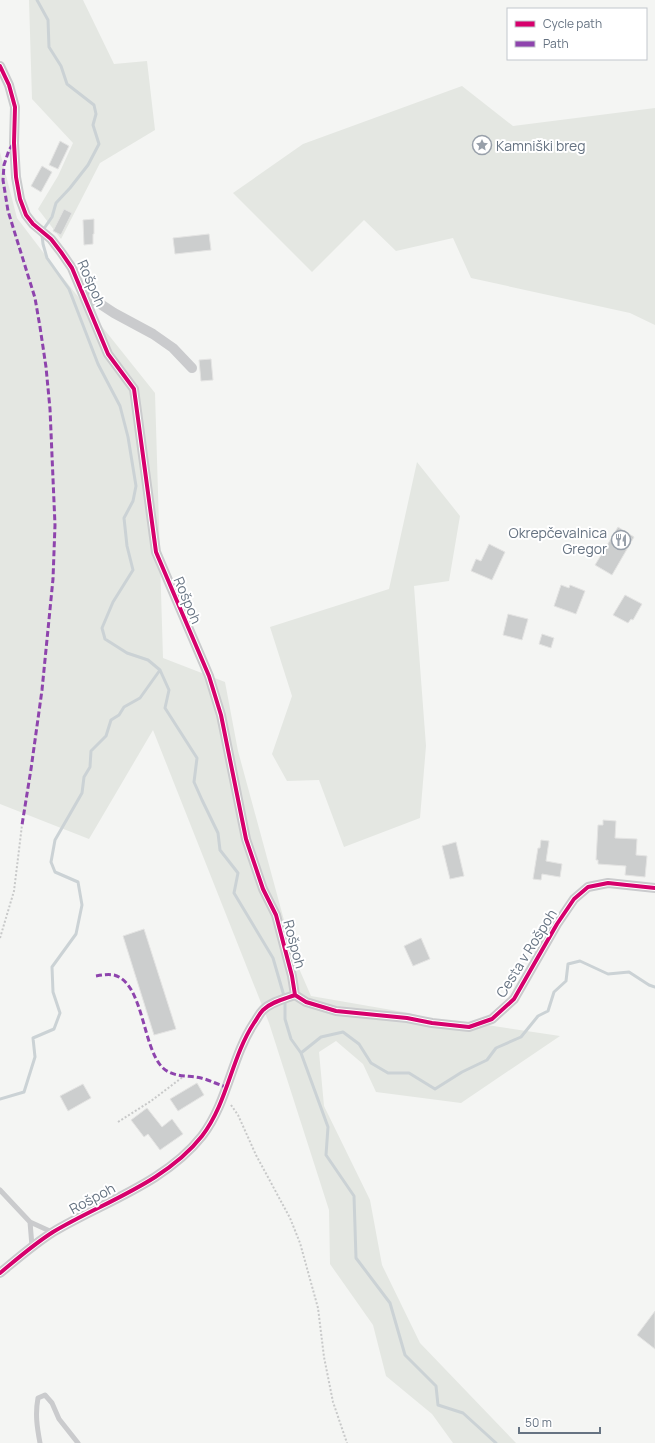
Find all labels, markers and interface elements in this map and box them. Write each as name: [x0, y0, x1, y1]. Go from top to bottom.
legend: [507, 8, 647, 60]
text: Cycle path: [543, 15, 602, 32]
text: Path: [543, 35, 569, 52]
place icon: Kamniški breg: [471, 134, 493, 156]
place label: Kamniški breg: [496, 136, 586, 155]
street label: Rošpoh: [73, 257, 111, 309]
place label: Okrepčevalnica Gregor: [509, 523, 607, 558]
restaurant icon: Okrepčevalnica Gregor: [610, 529, 632, 551]
street label: Rošpoh: [170, 574, 206, 626]
street label: Cesta v Rošpoh: [491, 905, 561, 1001]
street label: Rošpoh: [279, 918, 311, 970]
street label: Rošpoh: [66, 1178, 118, 1218]
scale bar: [519, 1409, 600, 1435]
text: 50 m: [525, 1414, 552, 1431]

